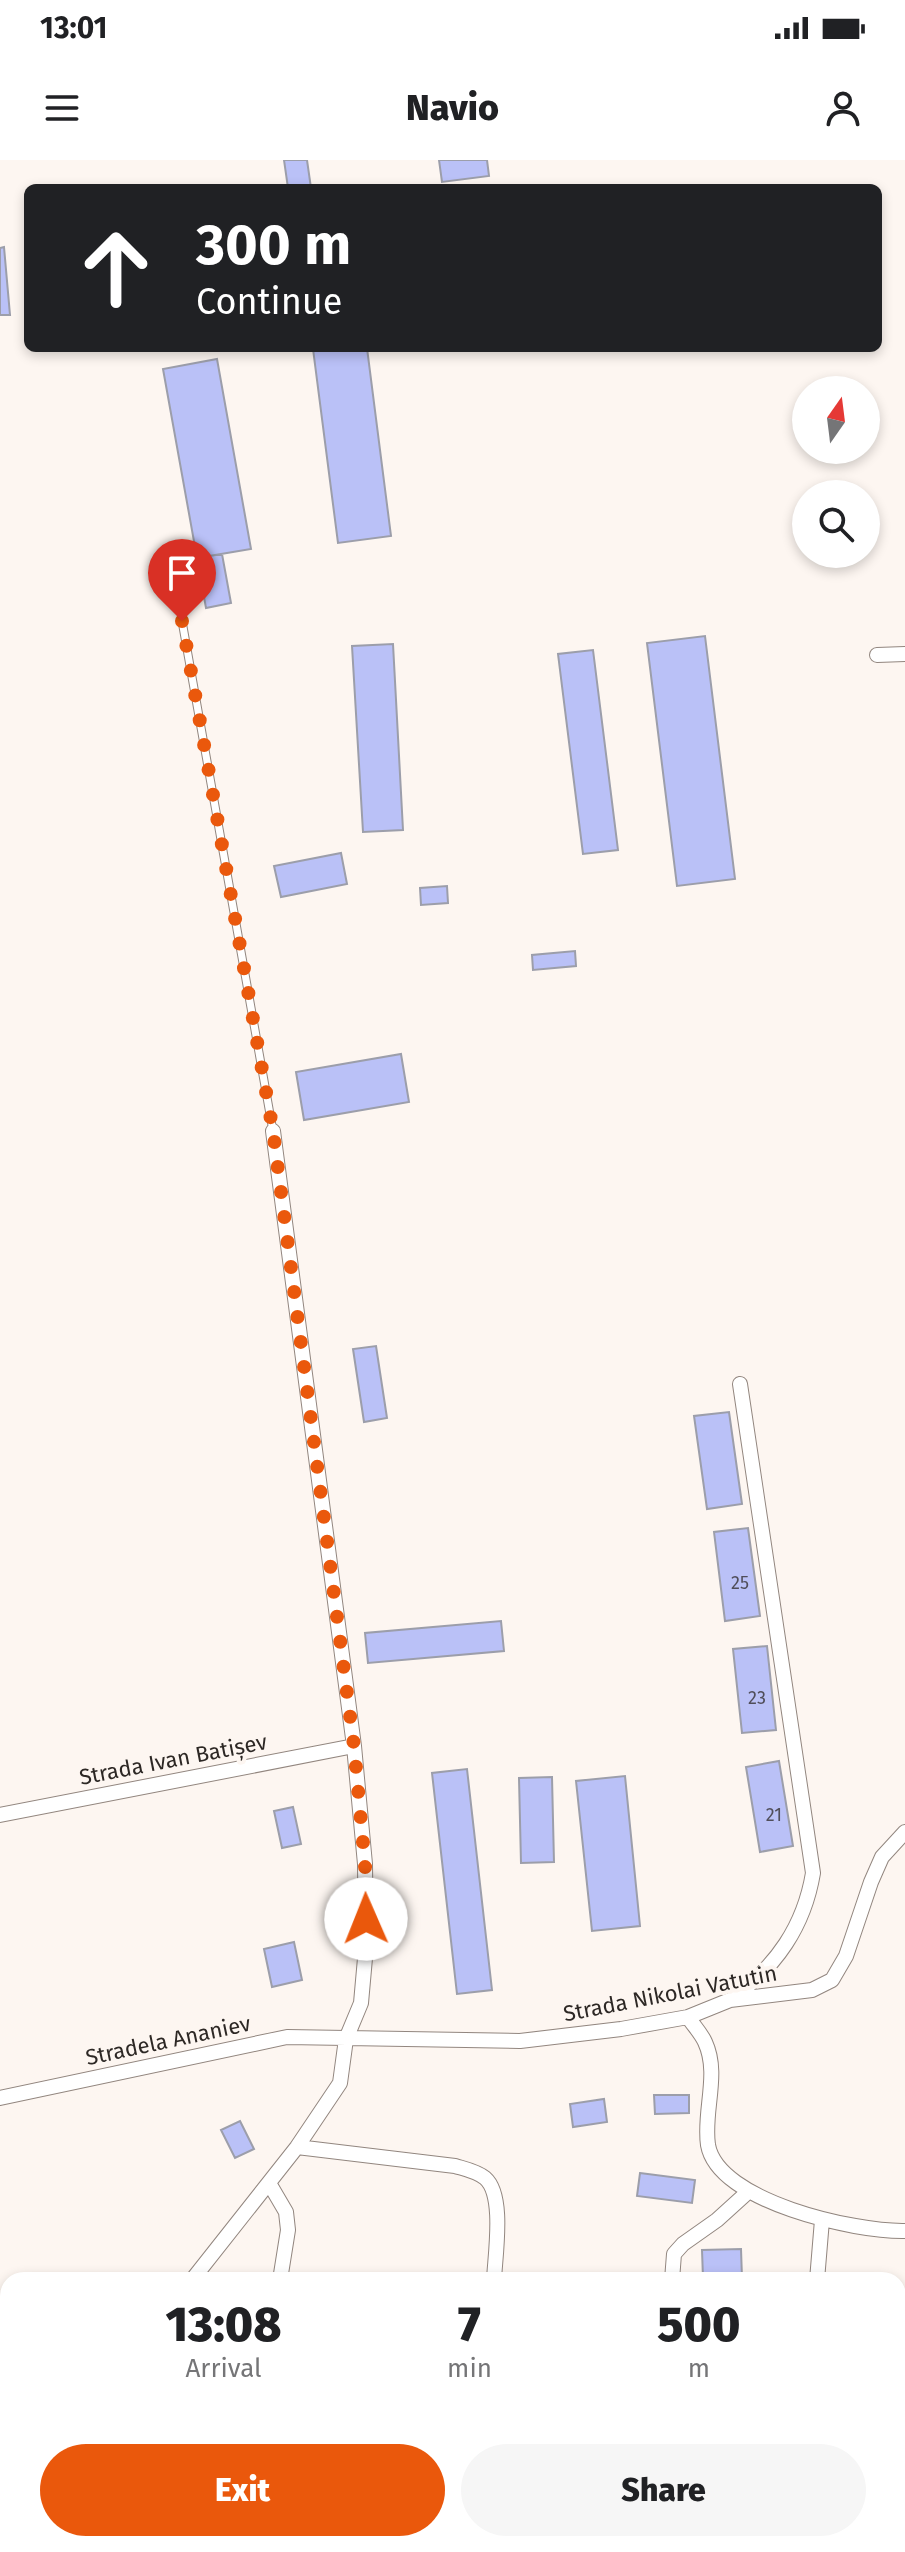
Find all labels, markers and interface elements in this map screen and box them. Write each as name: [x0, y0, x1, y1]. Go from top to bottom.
text: 13:01: [40, 10, 108, 46]
icon: menu: [40, 86, 84, 130]
text: Navio: [406, 86, 499, 130]
icon: person: [821, 86, 865, 130]
text: 300 m: [196, 212, 351, 279]
icon: ahead: [64, 216, 168, 320]
text: Continue: [196, 280, 342, 324]
north arrow: [792, 376, 880, 464]
map controls: [792, 376, 880, 568]
button: search: [792, 480, 880, 568]
pin: [148, 539, 216, 621]
icon: arrive: [160, 551, 204, 595]
house number: 25: [731, 1572, 749, 1594]
house number: 23: [748, 1687, 766, 1709]
street label: Strada Ivan Batișev: [77, 1728, 269, 1791]
house number: 21: [766, 1804, 782, 1826]
position arrow: [324, 1877, 408, 1961]
street label: Strada Nikolai Vatutin: [561, 1960, 779, 2027]
street label: Stradela Ananiev: [83, 2010, 253, 2071]
text: 13:08: [165, 2296, 282, 2354]
text: 7: [458, 2296, 481, 2354]
text: 500: [657, 2296, 741, 2354]
text: Arrival: [185, 2353, 262, 2384]
text: min: [447, 2353, 492, 2384]
text: m: [688, 2353, 710, 2384]
button: Exit: [40, 2444, 445, 2536]
button: Share: [461, 2444, 866, 2536]

